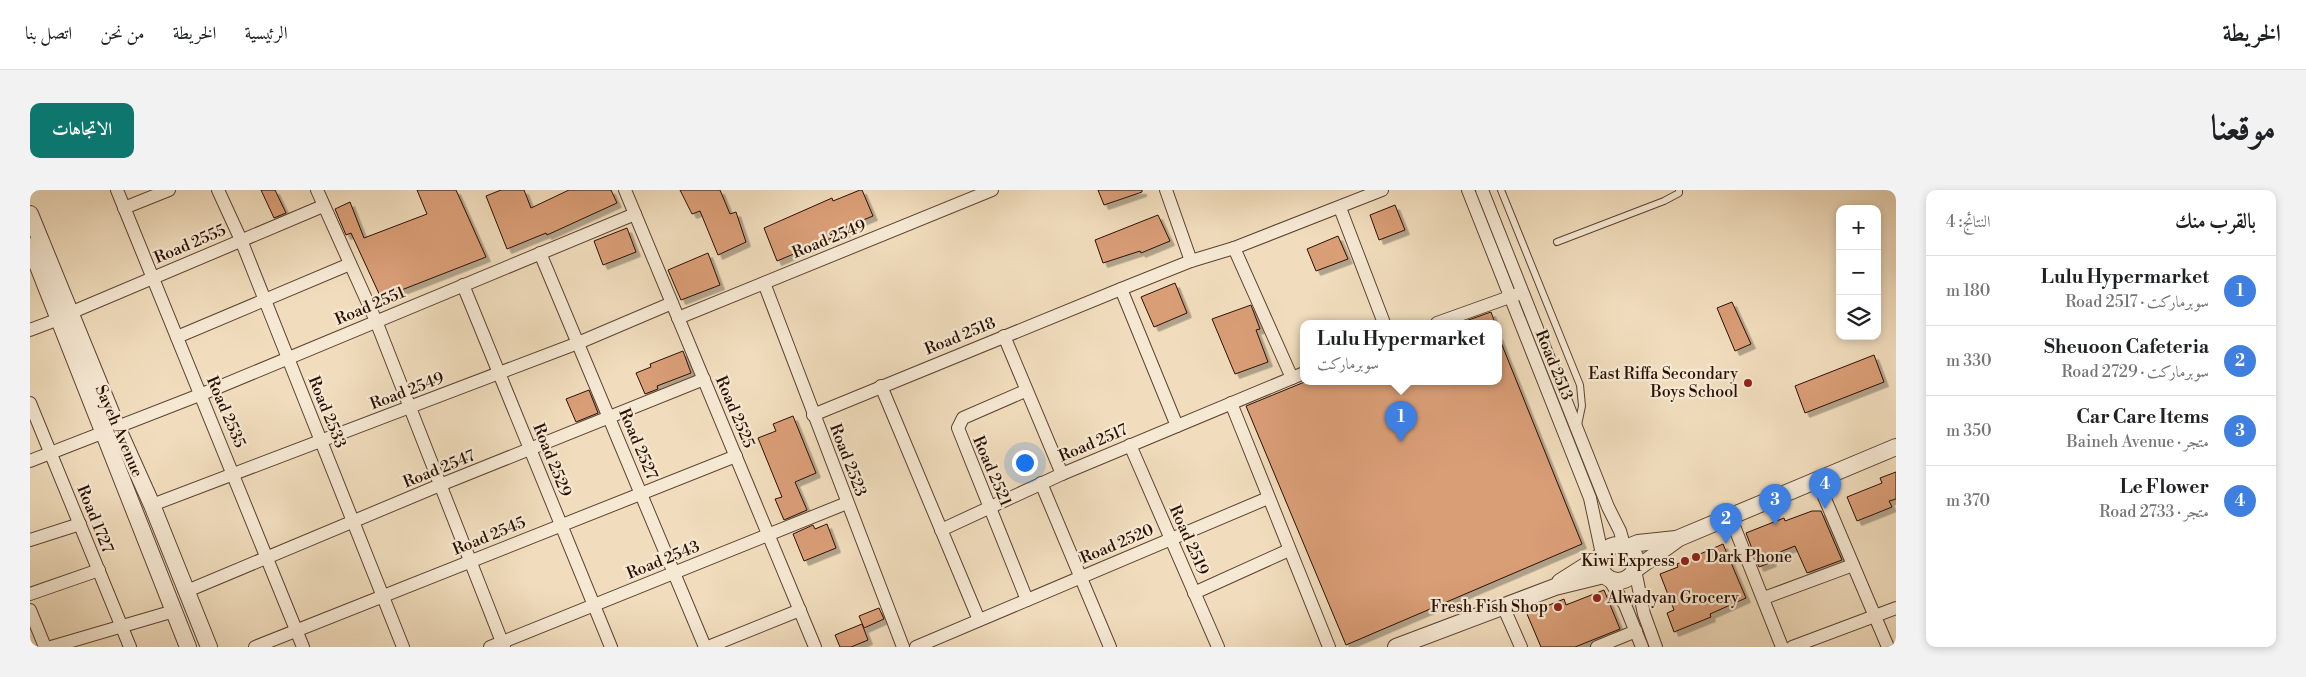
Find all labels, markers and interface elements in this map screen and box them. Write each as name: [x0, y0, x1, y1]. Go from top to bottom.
text: الخريطة: [2223, 19, 2281, 49]
text: اتصل بنا: [25, 22, 72, 45]
text: من نحن: [100, 22, 145, 45]
text: الخريطة: [173, 22, 216, 45]
text: الرئيسية: [244, 22, 288, 45]
button: الاتجاهات: [30, 103, 134, 158]
text: موقعنا: [2211, 107, 2276, 150]
map controls: [1836, 205, 1881, 340]
button: +: [1836, 205, 1881, 250]
text: بالقرب منك: [2175, 209, 2256, 235]
text: النتائج: 4: [1946, 212, 1991, 232]
street label: Road 2549: [789, 215, 869, 263]
street label: Road 2555: [151, 220, 229, 268]
button: −: [1836, 250, 1881, 295]
text: Lulu Hypermarket: [2041, 265, 2209, 289]
text: 180 m: [1946, 281, 1990, 301]
text: 1: [2236, 281, 2244, 301]
street label: Road 2551: [332, 282, 408, 330]
text: سوبرماركت · Road 2517: [2065, 292, 2209, 312]
button: layers: [1836, 295, 1881, 340]
street label: Road 2518: [922, 313, 999, 359]
popup: [1300, 320, 1502, 385]
text: Lulu Hypermarket: [1317, 327, 1485, 351]
street label: Road 2513: [1531, 327, 1577, 403]
text: Sheuoon Cafeteria: [2044, 335, 2209, 359]
text: 330 m: [1946, 351, 1992, 371]
text: 2: [2235, 351, 2245, 371]
text: سوبرماركت: [1317, 354, 1379, 374]
text: سوبرماركت · Road 2729: [2061, 362, 2209, 382]
place label: East Riffa Secondary Boys School: [1588, 364, 1738, 402]
street label: Road 2549: [367, 368, 447, 414]
street label: Road 2535: [202, 373, 250, 451]
street label: Road 2533: [303, 373, 351, 451]
street label: Road 2525: [711, 373, 759, 451]
marker: East Riffa Secondary Boys School: [1742, 377, 1754, 389]
street label: Sayeh Avenue: [91, 382, 147, 480]
pin: 1: [1385, 401, 1417, 442]
street label: Road 2527: [614, 405, 662, 483]
text: Car Care Items: [2076, 405, 2209, 429]
street label: Road 2529: [528, 420, 576, 500]
street label: Road 2517: [1056, 420, 1130, 466]
street label: Road 2523: [825, 421, 871, 499]
text: 350 m: [1946, 421, 1992, 441]
text: 3: [2235, 421, 2245, 441]
text: متجر · Baineh Avenue: [2067, 432, 2209, 452]
street label: Road 2521: [968, 433, 1016, 509]
street label: Road 2547: [400, 446, 478, 492]
your location: [1012, 450, 1038, 476]
pin: 4: [1809, 468, 1841, 509]
text: Le Flower: [2120, 475, 2209, 499]
street label: Road 1727: [72, 482, 118, 556]
pin: 3: [1759, 484, 1791, 525]
text: 370 m: [1946, 491, 1990, 511]
text: 4: [2235, 491, 2245, 511]
street label: Road 2519: [1165, 502, 1213, 578]
text: متجر · Road 2733: [2099, 502, 2209, 522]
pin: 2: [1710, 503, 1742, 544]
street label: Road 2545: [450, 512, 529, 560]
street label: Road 2520: [1077, 520, 1157, 568]
street label: Road 2543: [624, 536, 703, 584]
place label: Dark Phone: [1706, 547, 1792, 567]
place label: Kiwi Express: [1581, 551, 1675, 571]
marker: Dark Phone: [1690, 551, 1702, 563]
marker: Kiwi Express: [1679, 555, 1691, 567]
place label: Alwadyan Grocery: [1606, 588, 1739, 608]
marker: Alwadyan Grocery: [1591, 592, 1603, 604]
place label: Fresh Fish Shop: [1431, 597, 1548, 617]
marker: Fresh Fish Shop: [1552, 601, 1564, 613]

